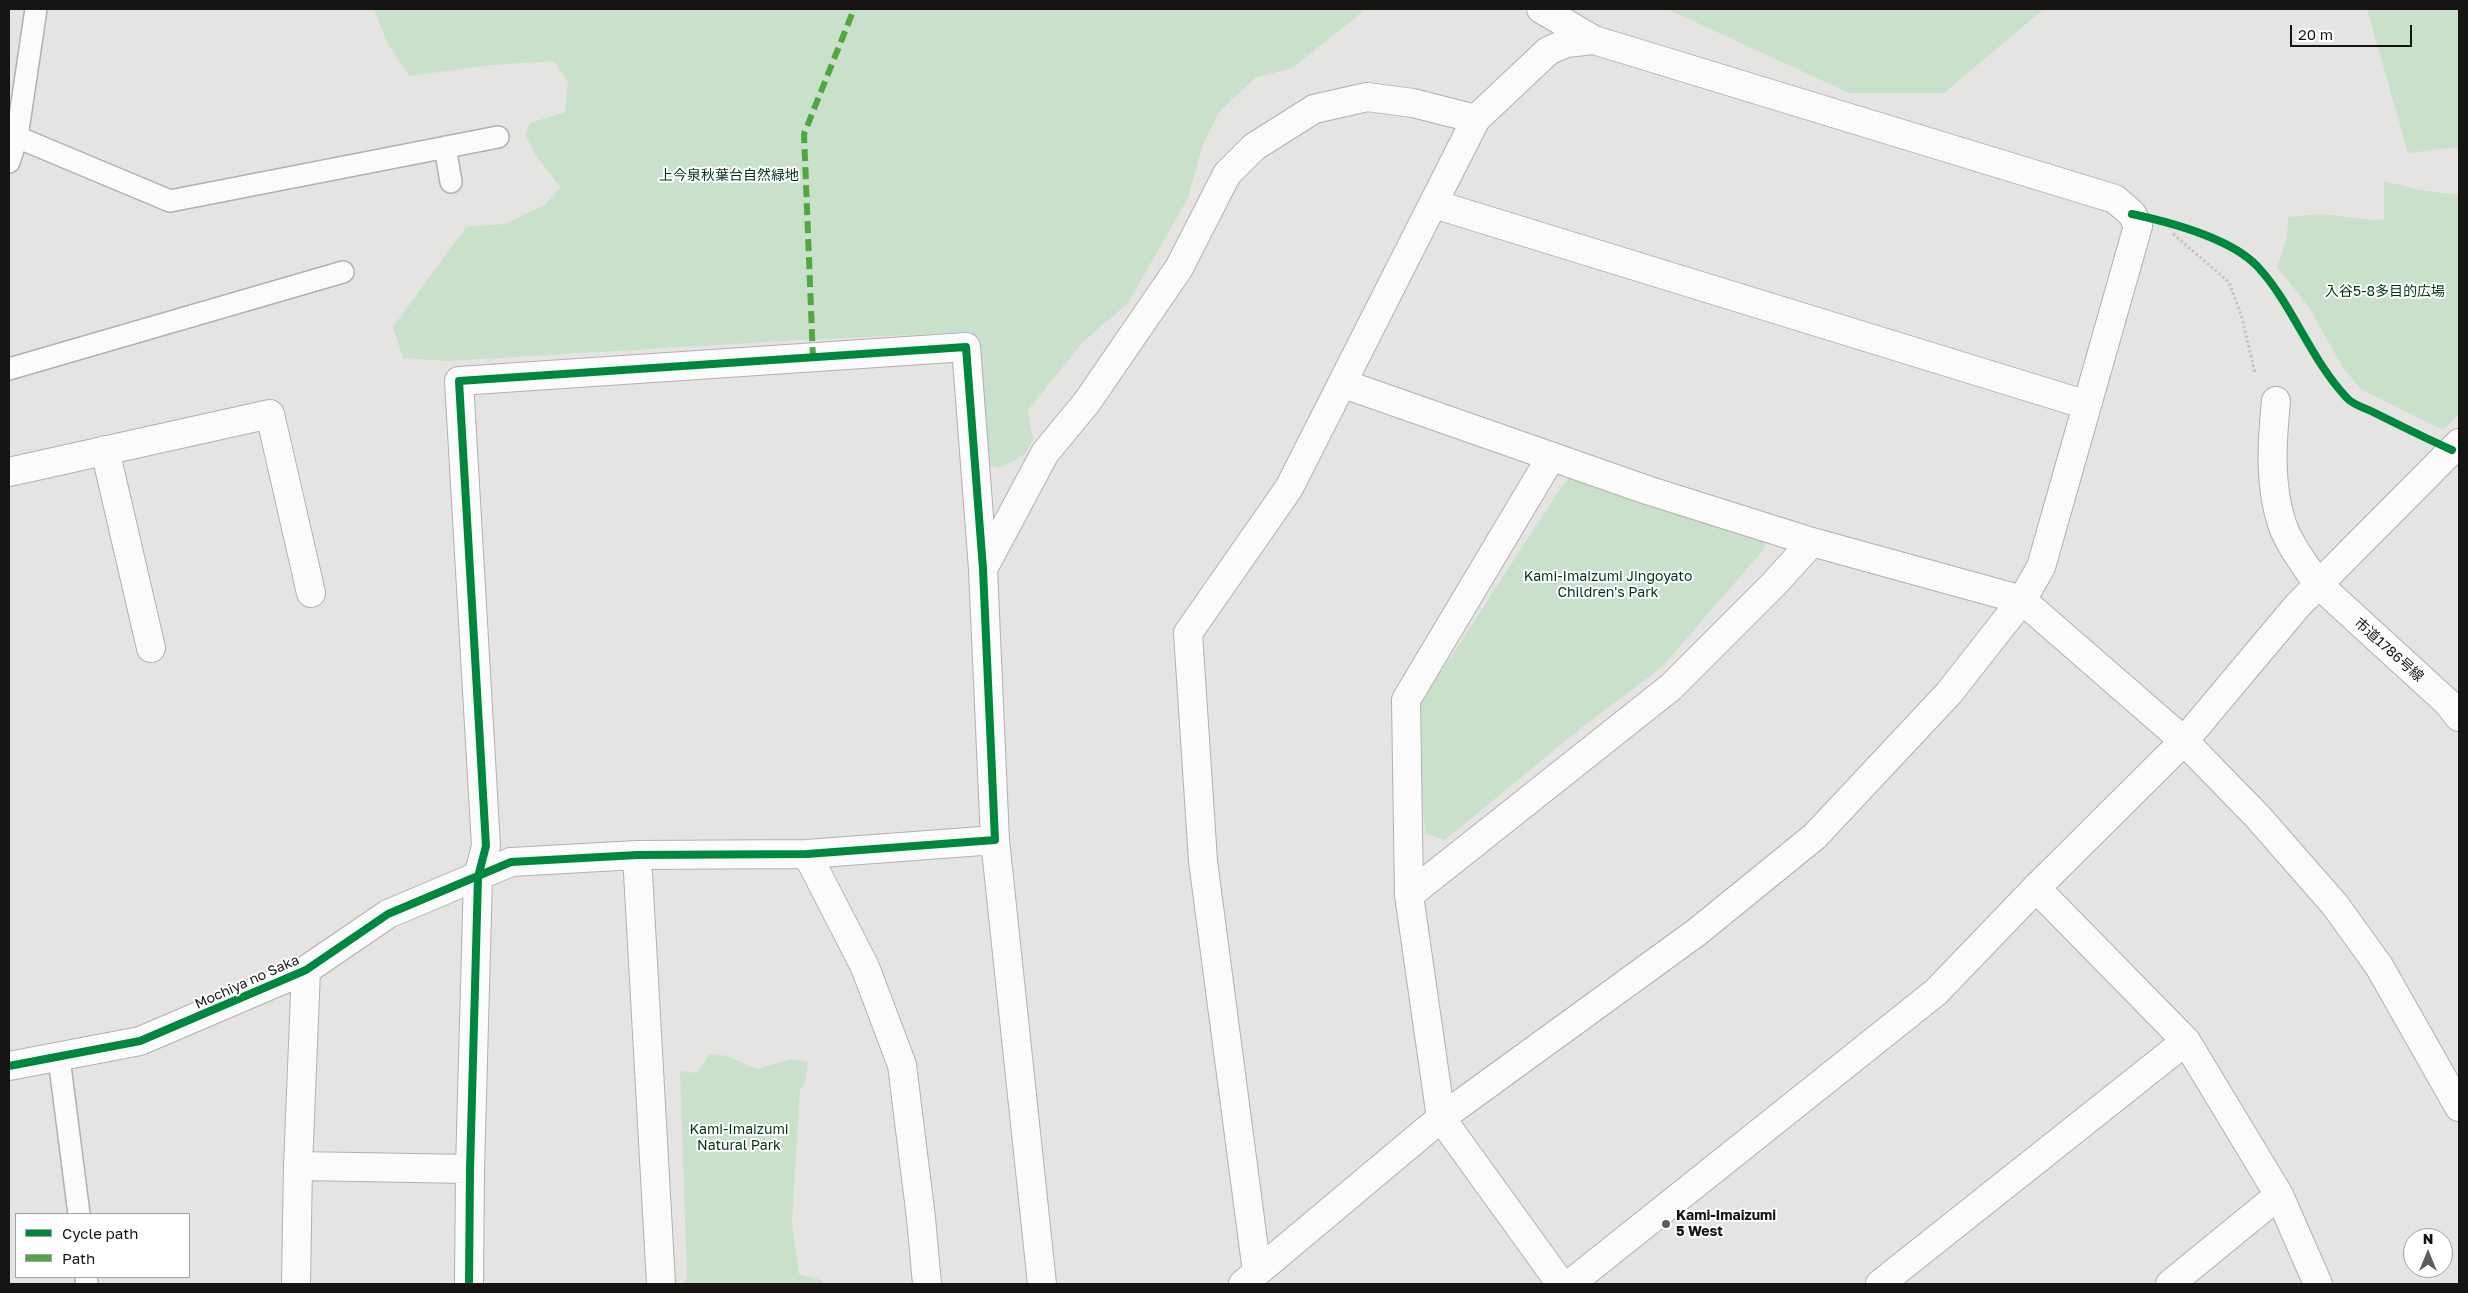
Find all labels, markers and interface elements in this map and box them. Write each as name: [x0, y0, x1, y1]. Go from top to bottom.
scale bar: [2293, 15, 2416, 47]
text: 20 m: [2298, 25, 2333, 43]
park label: 上今泉秋葉台自然緑地: [659, 168, 799, 184]
park label: 入谷5-8多目的広場: [2325, 284, 2445, 300]
park label: Kami-Imaizumi Jingoyato Children's Park: [1524, 569, 1692, 602]
street label: 市道1786号線: [2351, 615, 2427, 685]
street label: Mochiya no Saka: [192, 951, 302, 1013]
park label: Kami-Imaizumi Natural Park: [689, 1122, 789, 1154]
place label: Kami-Imaizumi 5 West: [1676, 1208, 1776, 1240]
legend: [15, 1213, 190, 1278]
marker: Kami-Imaizumi 5 West: [1660, 1218, 1672, 1230]
text: Cycle path: [62, 1224, 138, 1242]
north arrow: [2403, 1228, 2453, 1278]
text: N: [2423, 1230, 2433, 1247]
text: Path: [62, 1249, 95, 1267]

